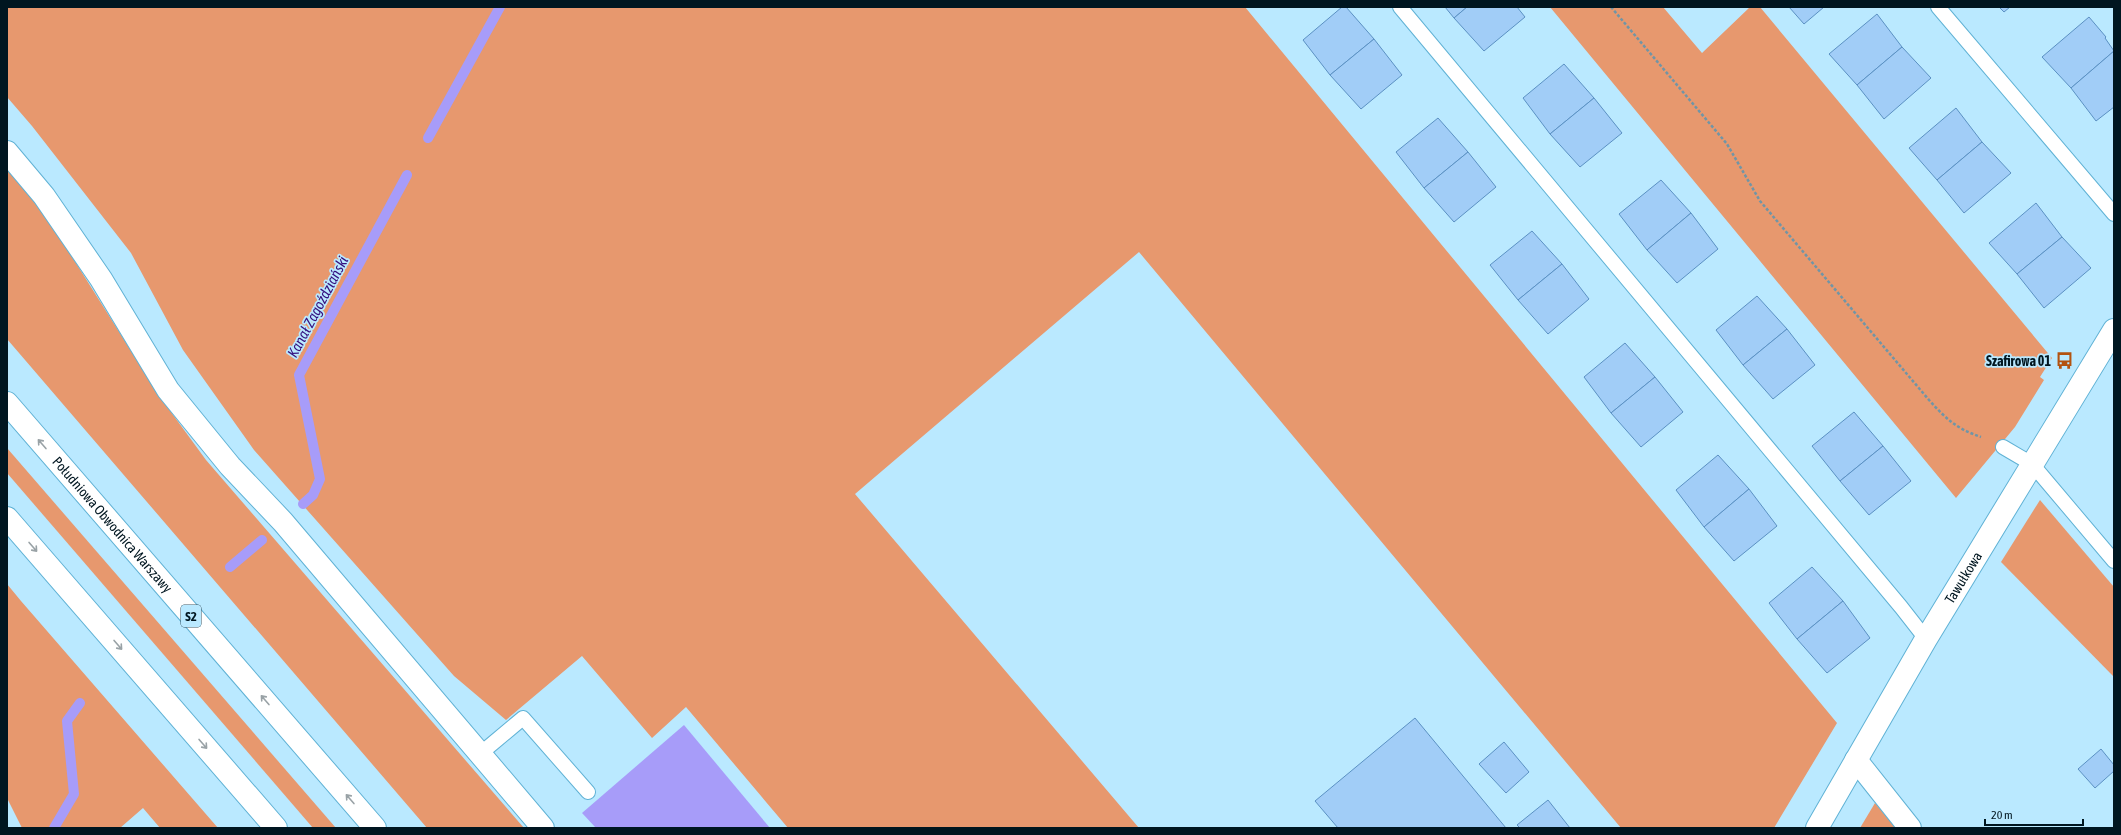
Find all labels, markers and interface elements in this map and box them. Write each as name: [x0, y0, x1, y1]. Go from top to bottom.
water label: Kanał Zagoździański: [284, 253, 352, 360]
bus stop icon: Szafirowa 01: [2054, 351, 2074, 371]
place label: Szafirowa 01: [1986, 353, 2051, 369]
one-way arrow: [37, 438, 46, 449]
street label: Południowa Obwodnica Warszawy: [49, 454, 176, 596]
one-way arrow: [28, 542, 37, 552]
street label: Tawułkowa: [1942, 549, 1985, 606]
road number: S2: [181, 605, 201, 627]
one-way arrow: [113, 640, 122, 651]
one-way arrow: [260, 695, 269, 706]
one-way arrow: [198, 738, 207, 749]
one-way arrow: [345, 793, 354, 804]
scale bar: [1985, 801, 2083, 827]
text: 20 m: [1991, 808, 2013, 822]

